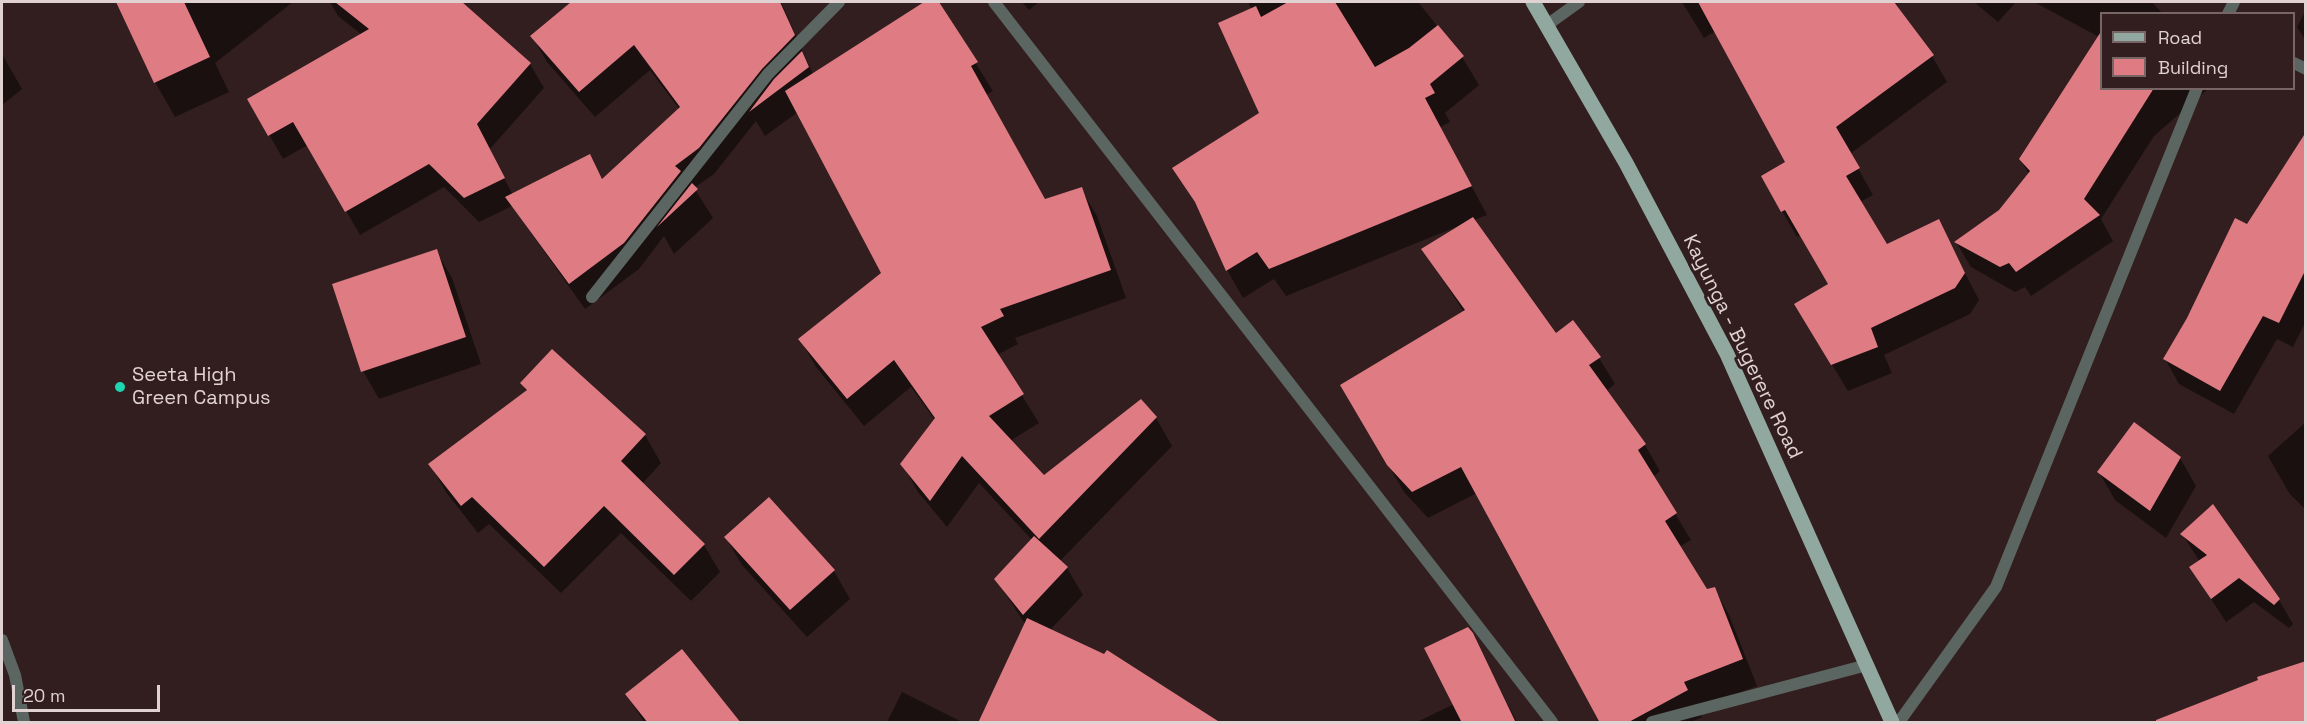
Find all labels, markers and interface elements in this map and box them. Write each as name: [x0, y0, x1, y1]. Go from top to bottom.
legend: [2100, 12, 2295, 90]
text: Road: [2158, 26, 2202, 49]
text: Building: [2158, 56, 2228, 79]
street label: Kayunga - Bugerere Road: [1677, 231, 1807, 463]
place label: Seeta High Green Campus: [132, 364, 271, 411]
marker: Seeta High Green Campus: [113, 380, 127, 394]
scale bar: [15, 673, 164, 711]
text: 20 m: [23, 684, 66, 707]

